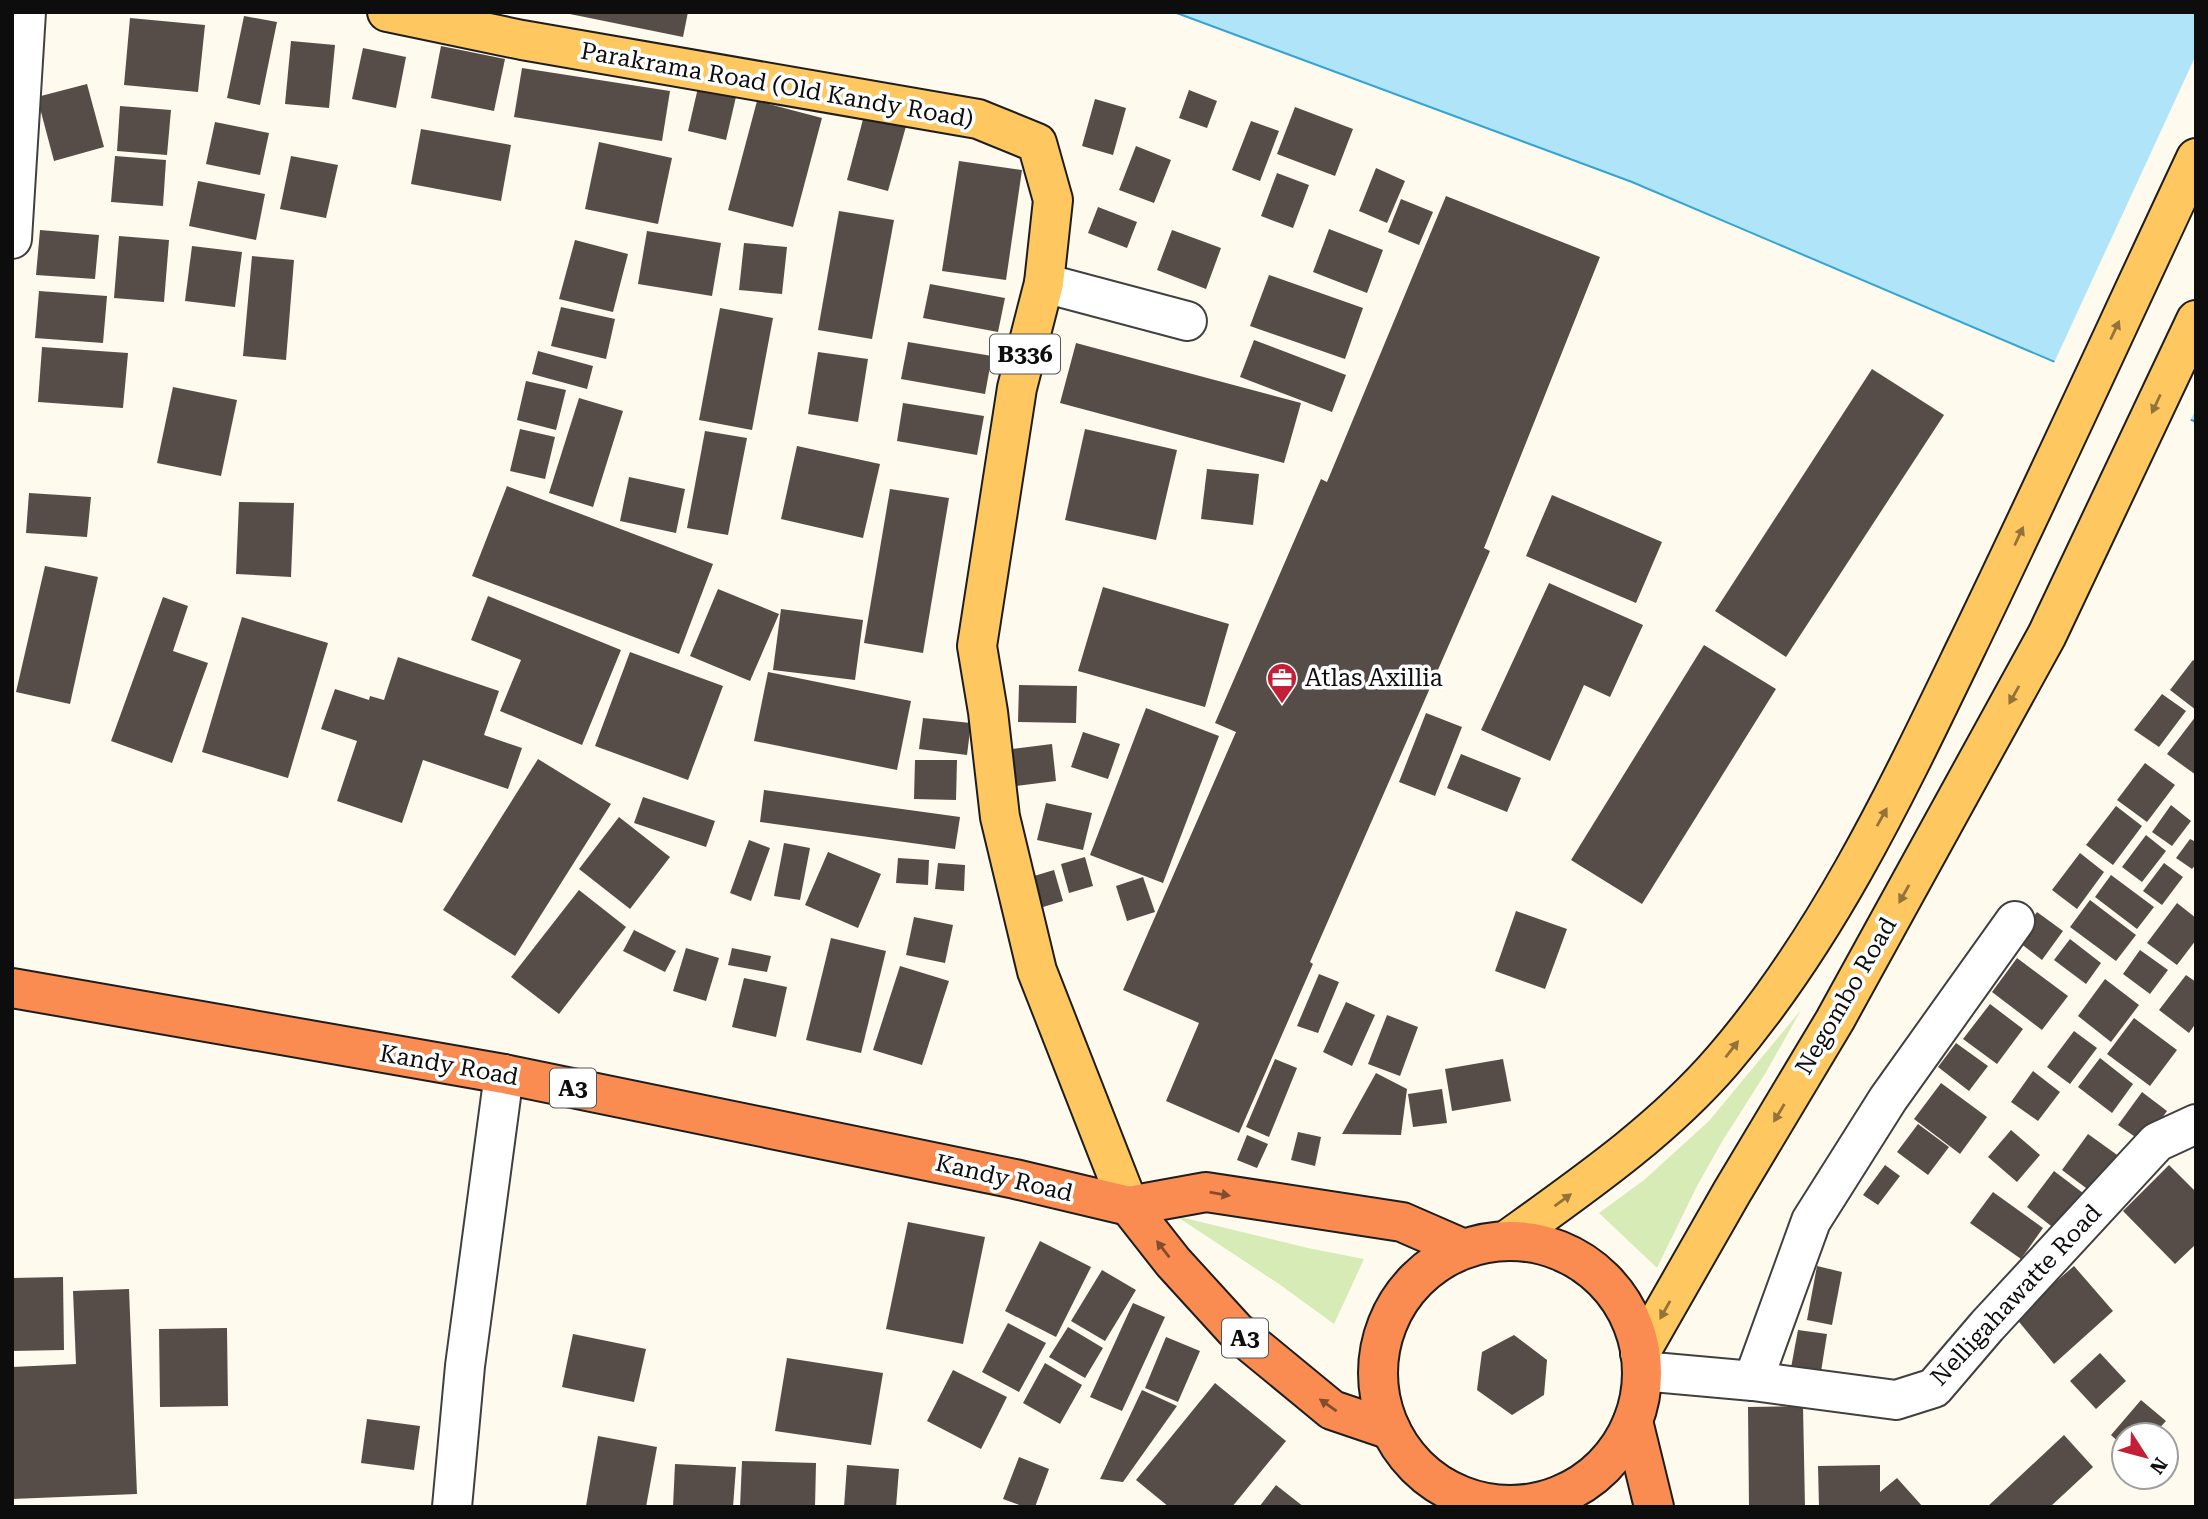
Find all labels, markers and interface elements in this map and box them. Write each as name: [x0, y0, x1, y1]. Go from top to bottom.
street label: Parakrama Road (Old Kandy Road): [579, 37, 975, 133]
one-way arrow: [2110, 320, 2121, 340]
road number: B336: [990, 334, 1060, 374]
one-way arrow: [2150, 394, 2162, 414]
one-way arrow: [2014, 526, 2025, 547]
office icon: Atlas Axillia: [1265, 661, 1299, 705]
place label: Atlas Axillia: [1305, 664, 1443, 692]
one-way arrow: [2008, 685, 2020, 705]
one-way arrow: [1876, 807, 1888, 827]
one-way arrow: [1898, 885, 1910, 904]
street label: Negombo Road: [1790, 913, 1902, 1079]
street label: Kandy Road: [378, 1039, 520, 1091]
one-way arrow: [1724, 1040, 1739, 1058]
road number: A3: [550, 1068, 596, 1107]
one-way arrow: [1773, 1104, 1785, 1123]
street label: Kandy Road: [933, 1149, 1075, 1207]
one-way arrow: [1209, 1189, 1231, 1200]
one-way arrow: [1553, 1193, 1572, 1207]
street label: Nelligahawatte Road: [1925, 1199, 2107, 1391]
one-way arrow: [1156, 1241, 1171, 1259]
one-way arrow: [1659, 1300, 1671, 1320]
road number: A3: [1222, 1318, 1268, 1358]
one-way arrow: [1319, 1398, 1337, 1412]
north arrow: [2110, 1421, 2180, 1491]
text: N: [2145, 1453, 2172, 1479]

